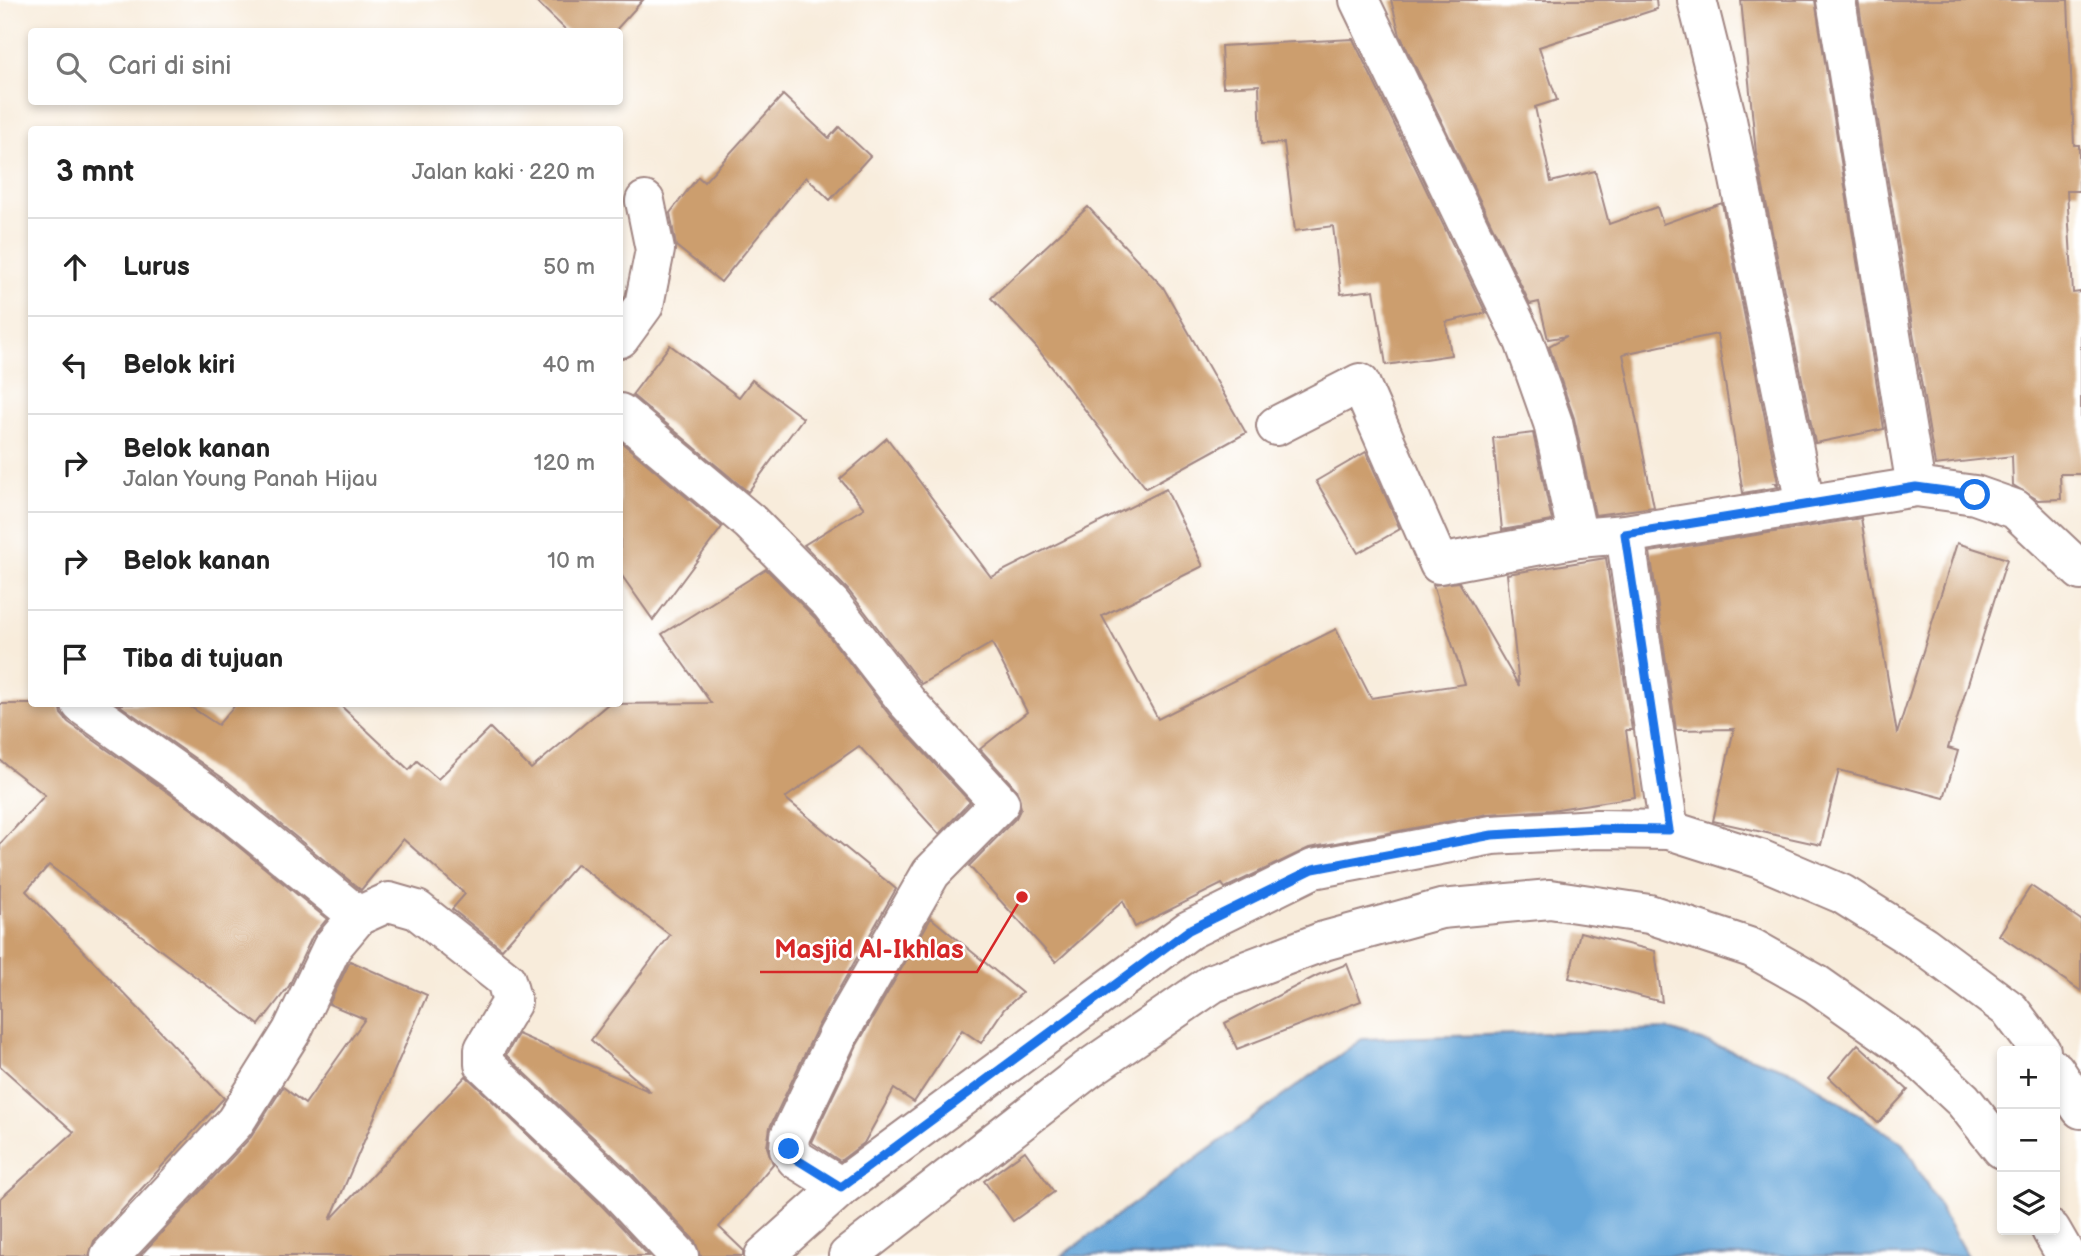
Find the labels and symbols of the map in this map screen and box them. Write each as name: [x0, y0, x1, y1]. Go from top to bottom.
route start: [1959, 479, 1990, 510]
callout: Masjid Al-Ikhlas: [760, 925, 977, 972]
text: Masjid Al-Ikhlas: [774, 935, 964, 966]
route end: [773, 1133, 804, 1164]

